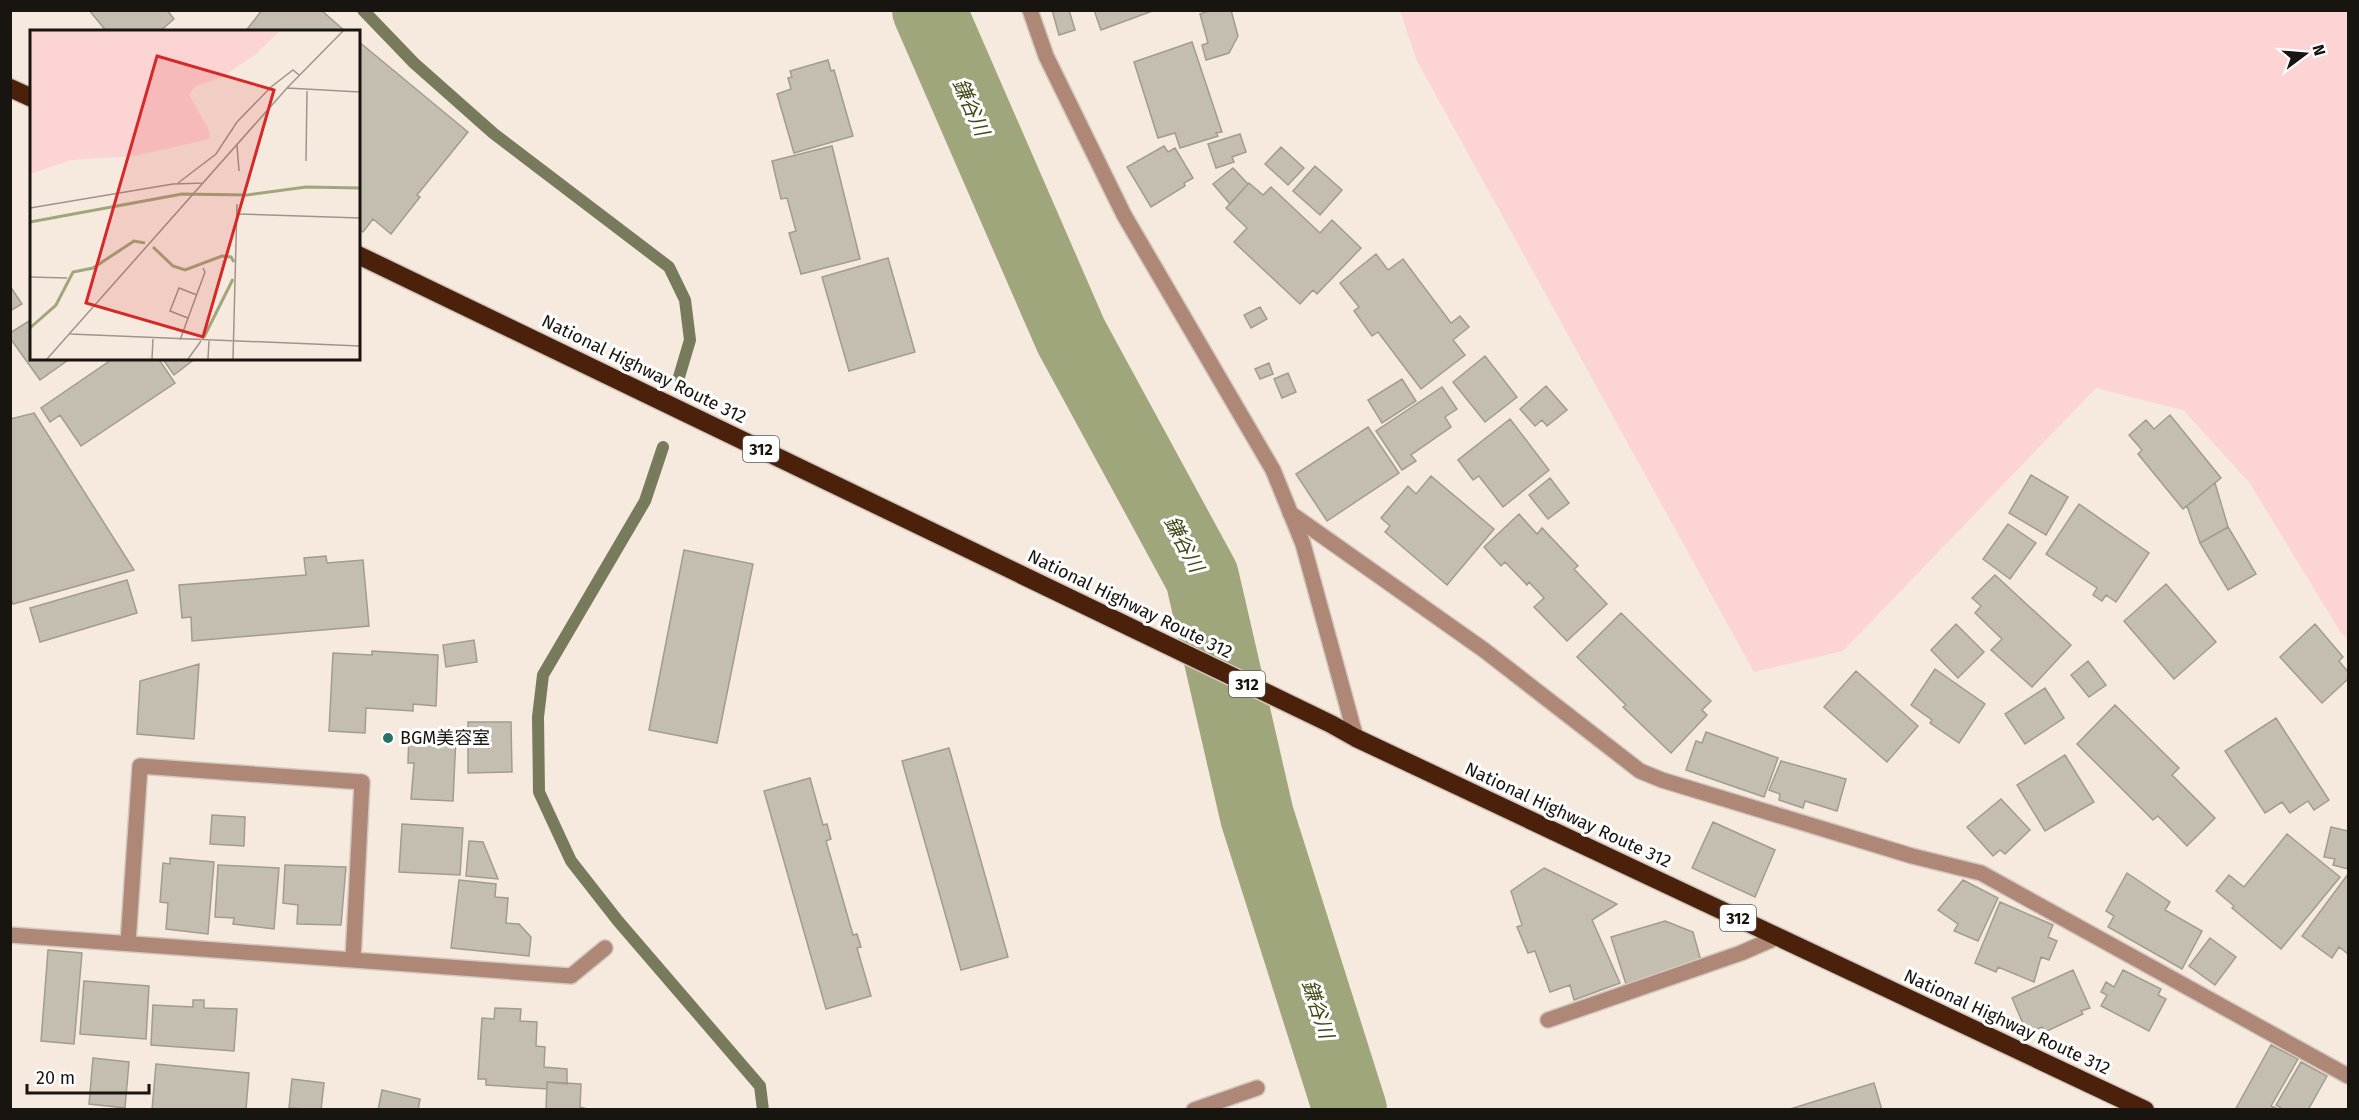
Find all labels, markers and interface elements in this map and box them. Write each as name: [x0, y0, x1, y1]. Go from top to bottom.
north arrow: [2275, 24, 2335, 84]
inset map: [30, 30, 360, 360]
text: N: [2308, 42, 2330, 58]
water label: 鎌谷川: [948, 75, 995, 141]
street label: National Highway Route 312: [538, 310, 750, 428]
road number: 312: [743, 436, 779, 462]
water label: 鎌谷川: [1159, 512, 1210, 578]
street label: National Highway Route 312: [1024, 545, 1236, 663]
road number: 312: [1229, 671, 1265, 697]
place label: BGM美容室: [400, 727, 490, 749]
marker: BGM美容室: [381, 731, 395, 745]
street label: National Highway Route 312: [1461, 757, 1675, 873]
road number: 312: [1720, 905, 1756, 931]
street label: National Highway Route 312: [1900, 964, 2114, 1080]
water label: 鎌谷川: [1297, 977, 1339, 1043]
scale bar: [27, 1057, 148, 1095]
text: 20 m: [36, 1067, 75, 1089]

